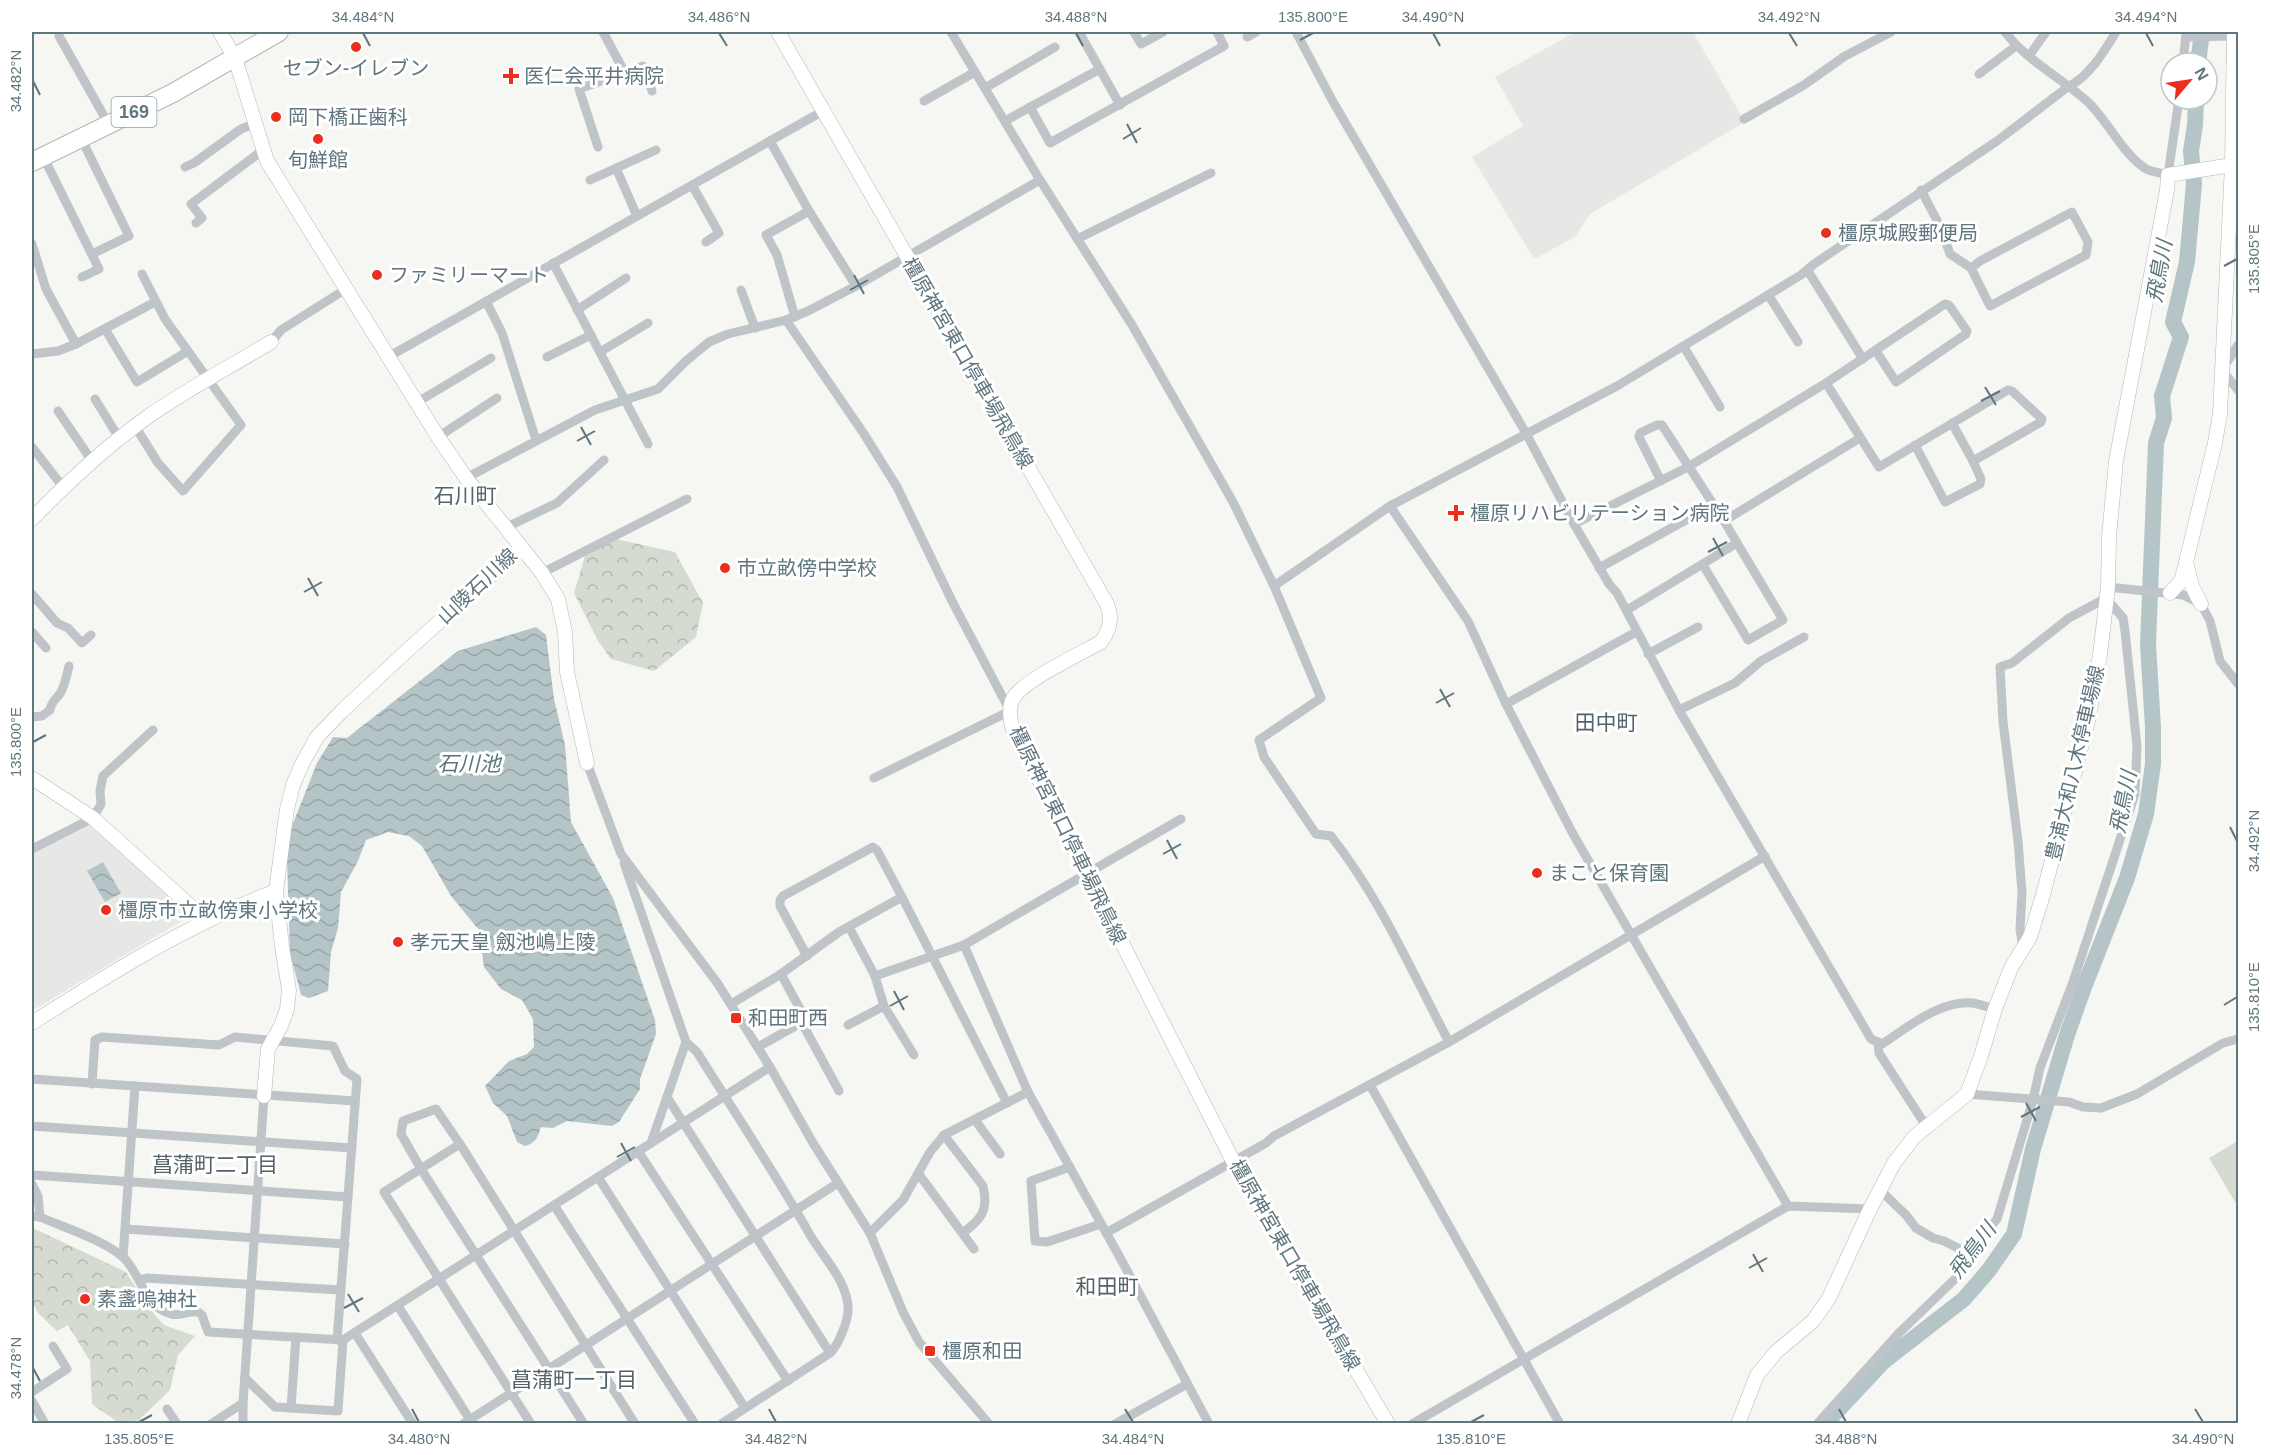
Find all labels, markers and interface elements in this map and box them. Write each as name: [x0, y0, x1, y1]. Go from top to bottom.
text: 34.484°N: [332, 8, 394, 25]
text: 34.486°N: [688, 8, 750, 25]
text: 34.488°N: [1045, 8, 1107, 25]
text: 135.800°E: [1278, 8, 1348, 25]
text: 34.490°N: [1402, 8, 1464, 25]
text: 34.492°N: [1758, 8, 1820, 25]
text: 34.494°N: [2115, 8, 2177, 25]
marker: セブン-イレブン: [349, 40, 363, 54]
text: 34.482°N: [7, 50, 24, 112]
north arrow: [2159, 51, 2219, 111]
place label: セブン-イレブン: [283, 57, 429, 79]
place label: 医仁会平井病院: [524, 65, 664, 87]
text: N: [2191, 65, 2212, 83]
marker: 医仁会平井病院: [502, 67, 520, 85]
road number: 169: [112, 97, 156, 127]
place label: 岡下橋正歯科: [288, 106, 408, 128]
marker: 岡下橋正歯科: [269, 110, 283, 124]
marker: 旬鮮館: [311, 132, 325, 146]
place label: 旬鮮館: [288, 149, 348, 171]
place label: 橿原城殿郵便局: [1838, 222, 1978, 244]
text: 135.805°E: [2245, 224, 2262, 294]
marker: 橿原城殿郵便局: [1819, 226, 1833, 240]
water label: 飛鳥川: [2142, 236, 2176, 304]
street label: 橿原神宮東口停車場飛鳥線: [898, 254, 1038, 472]
place label: ファミリーマート: [389, 264, 549, 286]
marker: ファミリーマート: [370, 268, 384, 282]
district label: 石川町: [434, 484, 497, 507]
place label: 橿原リハビリテーション病院: [1470, 502, 1730, 524]
marker: 橿原リハビリテーション病院: [1447, 504, 1465, 522]
street label: 山陵石川線: [433, 544, 521, 628]
place label: 市立畝傍中学校: [737, 557, 877, 579]
marker: 市立畝傍中学校: [718, 561, 732, 575]
street label: 豊浦大和八木停車場線: [2042, 663, 2108, 863]
text: 135.800°E: [7, 707, 24, 777]
district label: 田中町: [1575, 711, 1638, 734]
street label: 橿原神宮東口停車場飛鳥線: [1006, 722, 1130, 948]
water label: 石川池: [438, 752, 502, 775]
water label: 飛鳥川: [2106, 767, 2141, 835]
text: 34.492°N: [2245, 810, 2262, 872]
place label: まこと保育園: [1549, 862, 1669, 884]
marker: まこと保育園: [1530, 866, 1544, 880]
place label: 橿原市立畝傍東小学校: [118, 899, 318, 921]
marker: 橿原市立畝傍東小学校: [99, 903, 113, 917]
place label: 孝元天皇 劔池嶋上陵: [410, 931, 596, 953]
marker: 孝元天皇 劔池嶋上陵: [391, 935, 405, 949]
text: 135.810°E: [2245, 962, 2262, 1032]
place label: 和田町西: [748, 1007, 828, 1029]
marker: 和田町西: [729, 1011, 743, 1025]
district label: 菖蒲町二丁目: [152, 1153, 278, 1176]
street label: 橿原神宮東口停車場飛鳥線: [1225, 1156, 1365, 1374]
water label: 飛鳥川: [1944, 1216, 2001, 1282]
district label: 和田町: [1076, 1275, 1139, 1298]
place label: 素盞嗚神社: [97, 1288, 197, 1310]
marker: 素盞嗚神社: [78, 1292, 92, 1306]
text: 34.478°N: [7, 1337, 24, 1399]
place label: 橿原和田: [942, 1340, 1022, 1362]
marker: 橿原和田: [923, 1344, 937, 1358]
district label: 菖蒲町一丁目: [511, 1368, 637, 1391]
text: 135.805°E: [104, 1430, 174, 1447]
text: 34.480°N: [388, 1430, 450, 1447]
text: 34.482°N: [745, 1430, 807, 1447]
text: 34.484°N: [1102, 1430, 1164, 1447]
text: 135.810°E: [1436, 1430, 1506, 1447]
text: 34.488°N: [1815, 1430, 1877, 1447]
text: 34.490°N: [2172, 1430, 2234, 1447]

